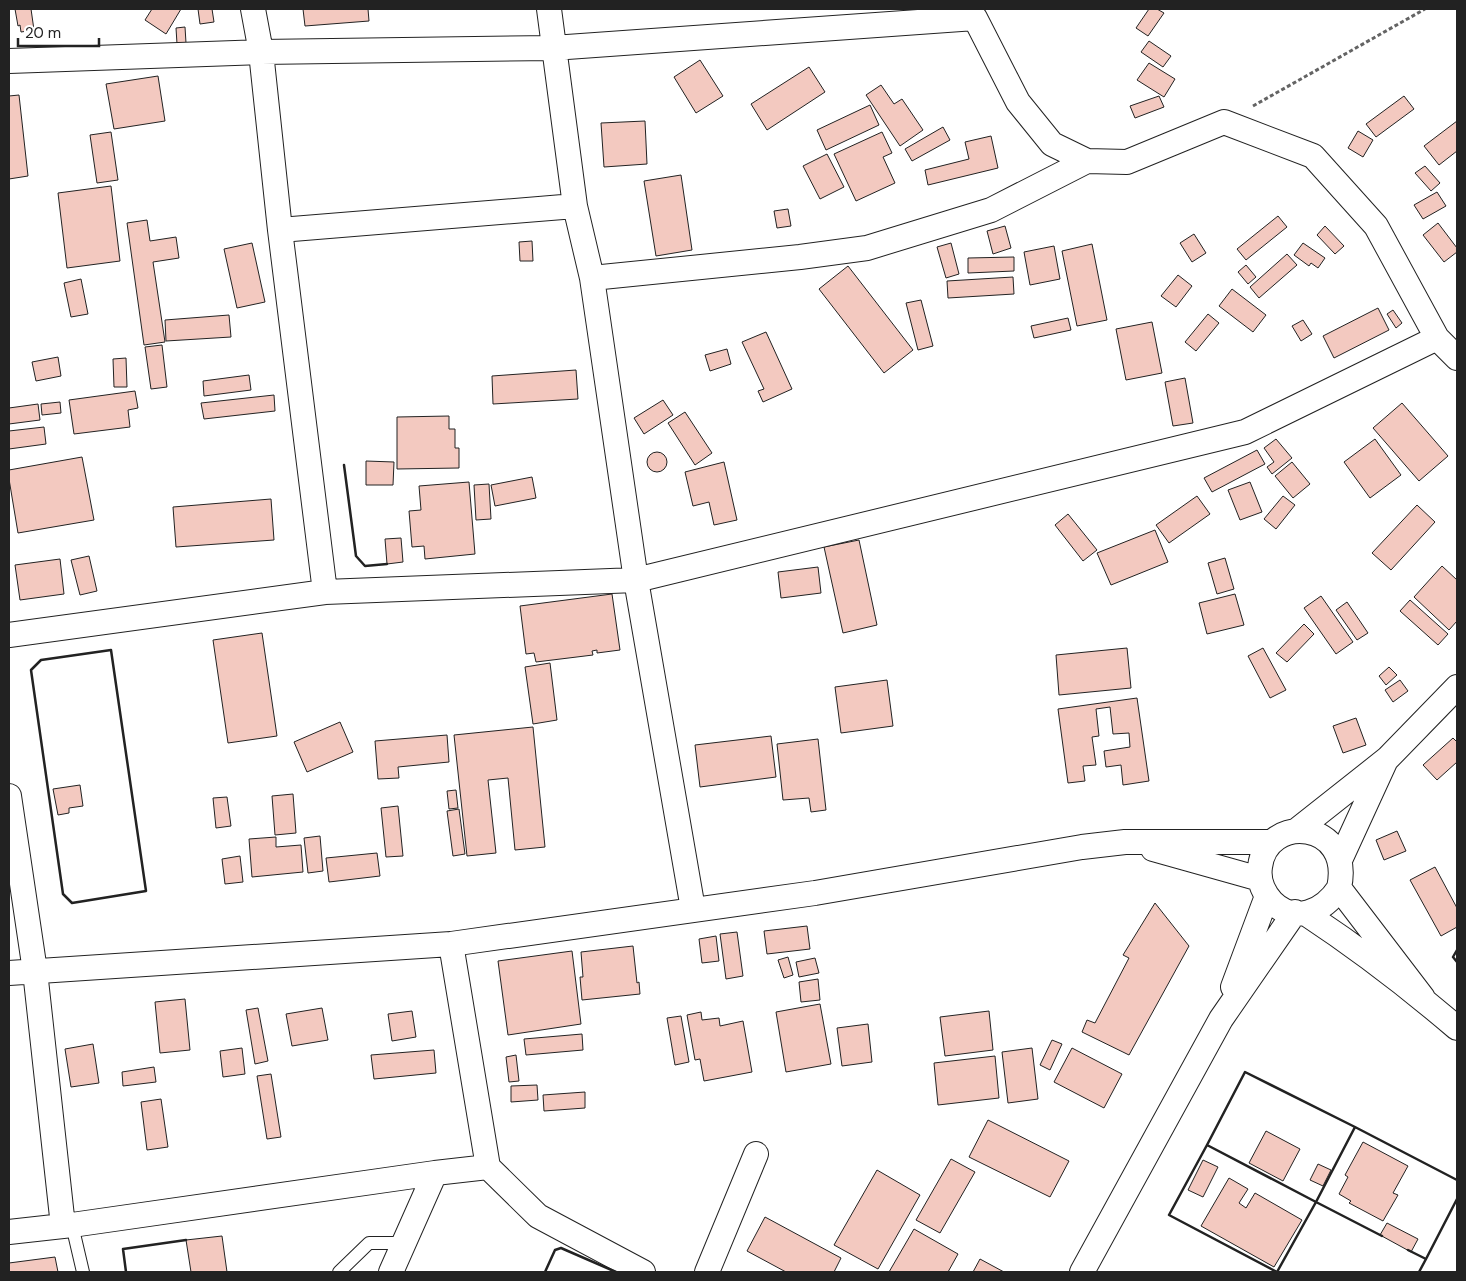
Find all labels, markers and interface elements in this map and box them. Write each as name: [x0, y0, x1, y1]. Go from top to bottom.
scale bar: [18, 15, 99, 47]
text: 20 m: [25, 23, 61, 43]

